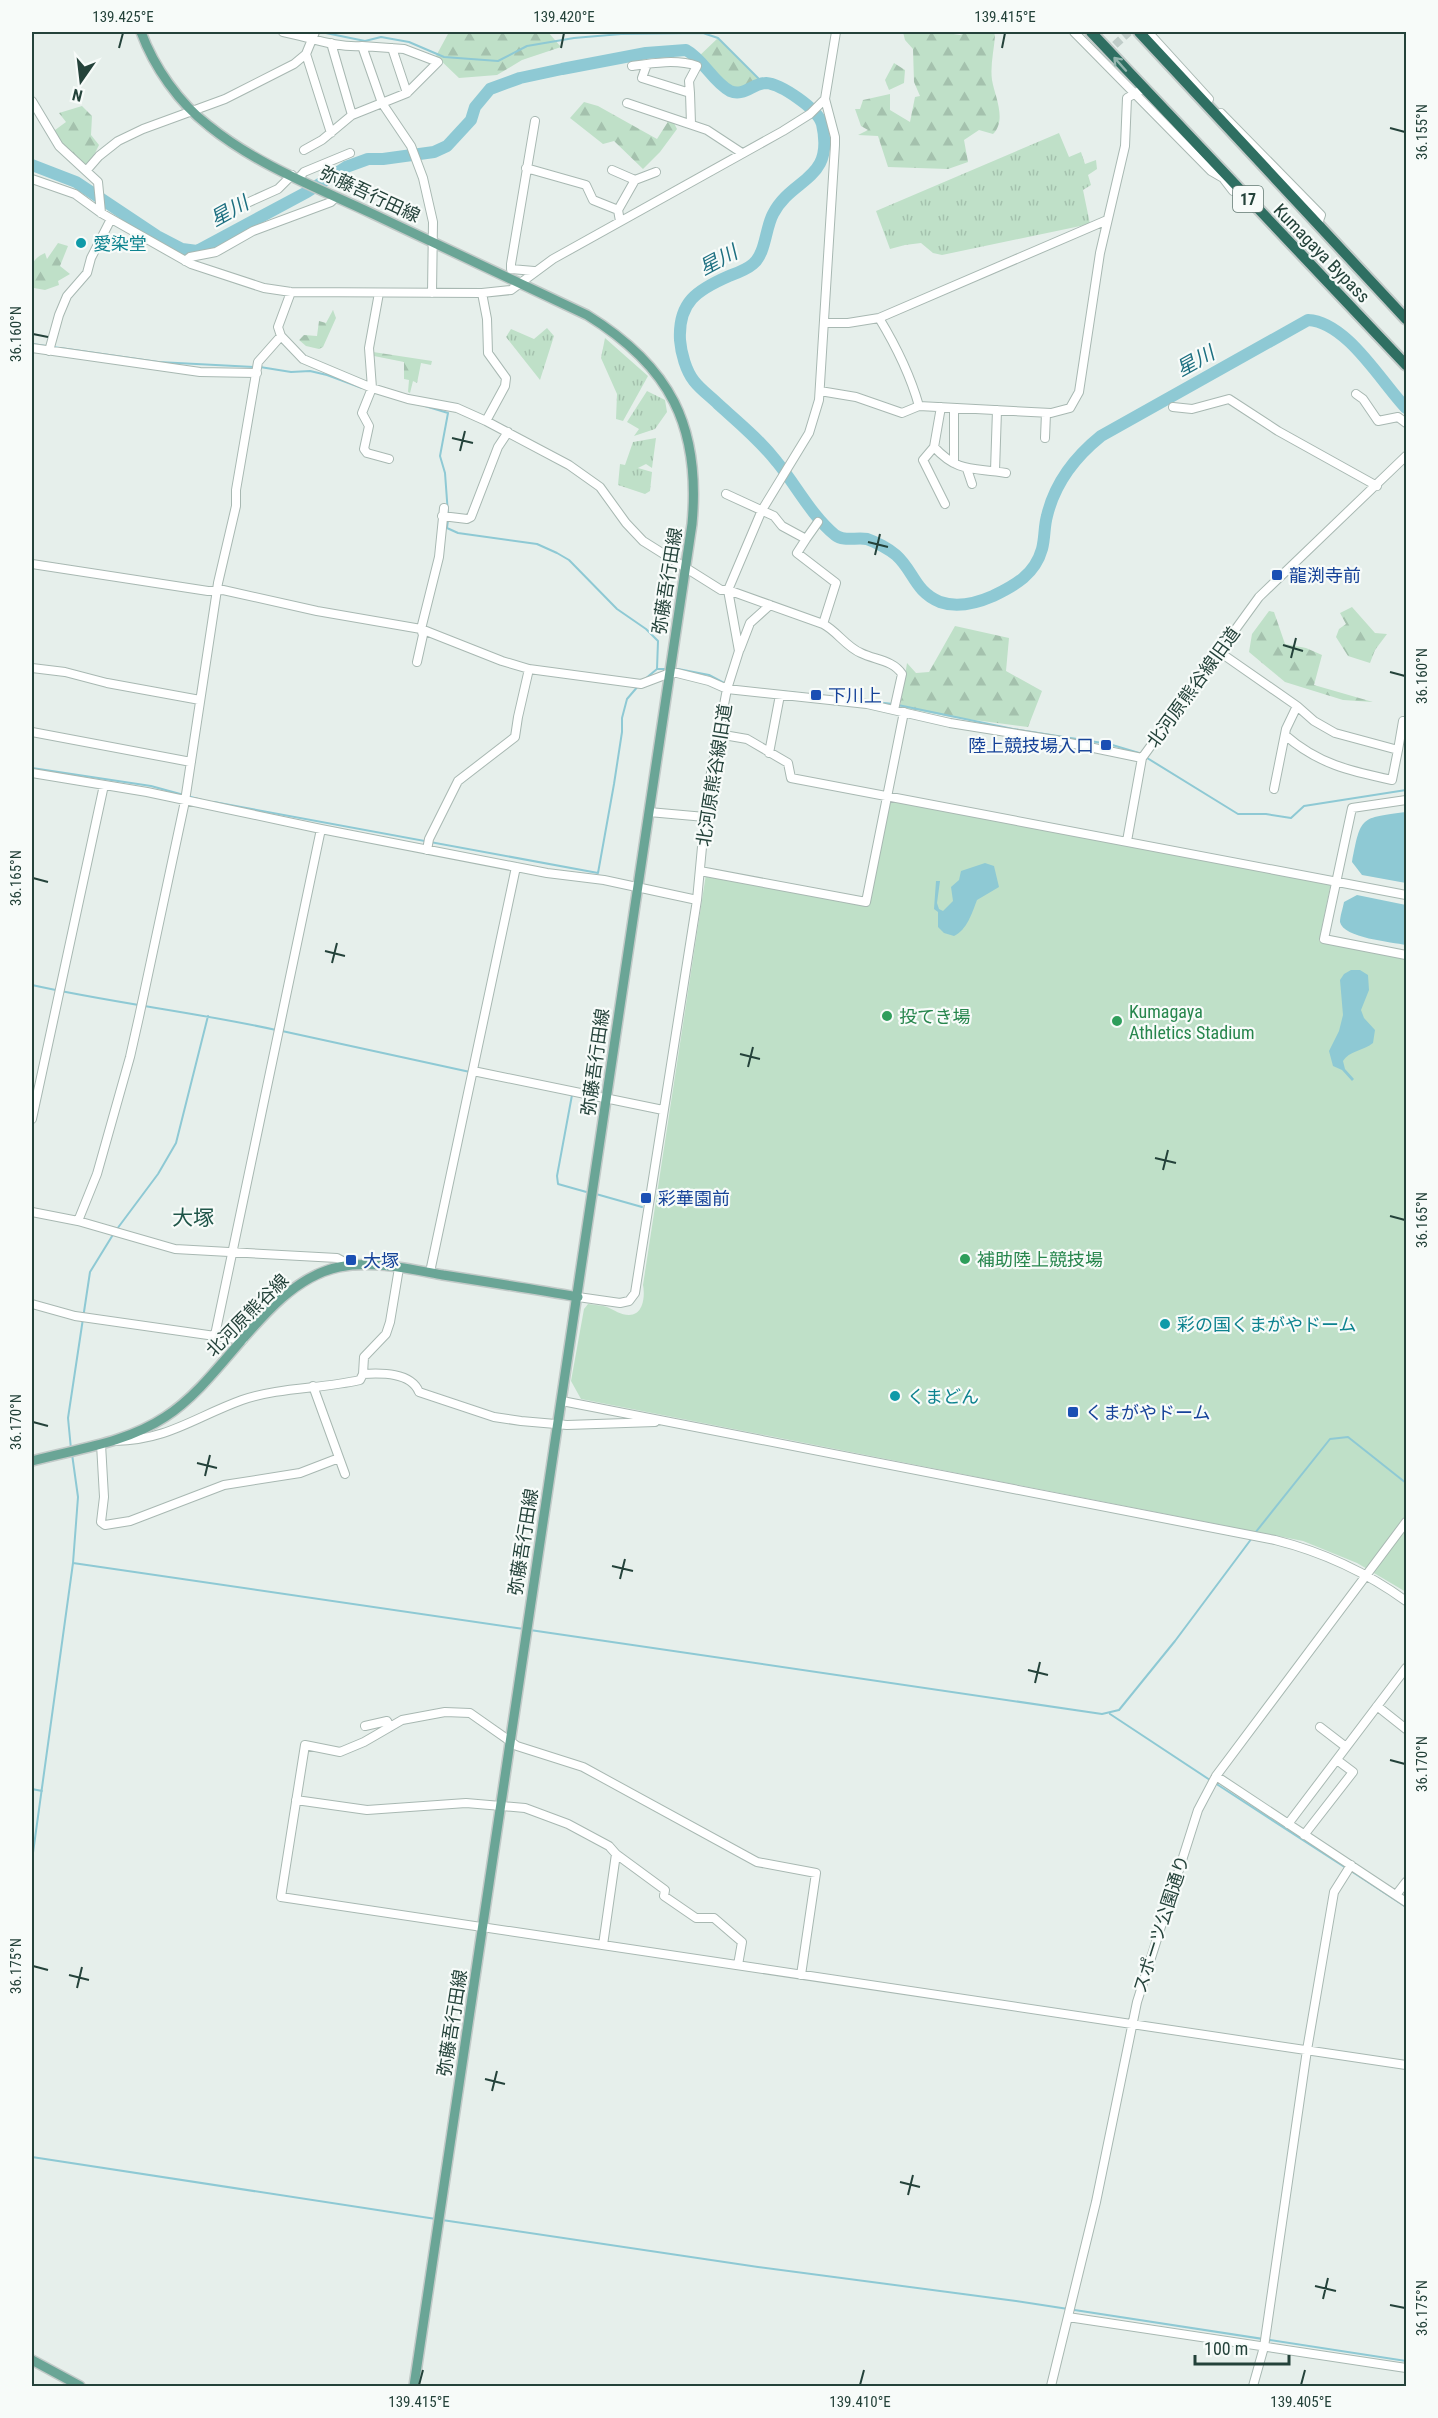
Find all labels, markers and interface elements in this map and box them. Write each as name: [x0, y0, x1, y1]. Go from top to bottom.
text: 139.425°E: [92, 8, 154, 26]
text: 139.420°E: [533, 8, 595, 26]
text: 139.415°E: [974, 8, 1036, 26]
north arrow: [51, 51, 111, 111]
one-way arrow: [1113, 56, 1127, 71]
text: N: [70, 85, 85, 105]
text: 36.155°N: [1413, 104, 1431, 160]
street label: 弥藤吾行田線: [317, 162, 423, 226]
road number: 17: [1233, 186, 1263, 212]
water label: 星川: [206, 190, 254, 231]
street label: Kumagaya Bypass: [1270, 199, 1374, 307]
place label: 愛染堂: [93, 233, 147, 254]
marker: 愛染堂: [74, 236, 88, 250]
water label: 星川: [695, 239, 743, 280]
text: 36.160°N: [7, 306, 25, 362]
water label: 星川: [1172, 340, 1220, 381]
street label: 弥藤吾行田線: [648, 526, 686, 636]
place label: 龍渕寺前: [1289, 565, 1361, 586]
marker: 龍渕寺前: [1270, 568, 1284, 582]
street label: 北河原熊谷線旧道: [1142, 623, 1244, 751]
text: 36.160°N: [1413, 648, 1431, 704]
place label: 下川上: [828, 685, 882, 706]
marker: 下川上: [809, 688, 823, 702]
street label: 北河原熊谷線旧道: [692, 702, 736, 848]
place label: 陸上競技場入口: [968, 735, 1094, 756]
marker: 陸上競技場入口: [1099, 738, 1113, 752]
text: 36.165°N: [7, 850, 25, 906]
place label: Kumagaya Athletics Stadium: [1129, 1001, 1255, 1043]
place label: 投てき場: [899, 1006, 970, 1027]
street label: 弥藤吾行田線: [577, 1007, 613, 1117]
marker: 投てき場: [880, 1009, 894, 1023]
marker: Kumagaya Athletics Stadium: [1110, 1014, 1124, 1028]
place label: 彩華園前: [658, 1188, 730, 1209]
marker: 彩華園前: [639, 1191, 653, 1205]
text: 36.165°N: [1413, 1192, 1431, 1248]
district label: 大塚: [172, 1206, 214, 1230]
place label: 補助陸上競技場: [977, 1249, 1103, 1270]
place label: 大塚: [363, 1250, 399, 1271]
marker: 補助陸上競技場: [958, 1252, 972, 1266]
marker: 大塚: [344, 1253, 358, 1267]
street label: 北河原熊谷線: [201, 1269, 293, 1361]
place label: 彩の国くまがやドーム: [1177, 1314, 1356, 1335]
marker: 彩の国くまがやドーム: [1158, 1317, 1172, 1331]
place label: くまどん: [907, 1386, 979, 1407]
marker: くまどん: [888, 1389, 902, 1403]
text: 36.170°N: [7, 1394, 25, 1450]
place label: くまがやドーム: [1085, 1402, 1210, 1423]
marker: くまがやドーム: [1066, 1405, 1080, 1419]
street label: 弥藤吾行田線: [504, 1487, 542, 1597]
text: 36.170°N: [1413, 1736, 1431, 1792]
street label: スポーツ公園通り: [1129, 1852, 1193, 1996]
text: 36.175°N: [7, 1938, 25, 1994]
street label: 弥藤吾行田線: [433, 1968, 471, 2078]
text: 36.175°N: [1413, 2280, 1431, 2336]
scale bar: [1195, 2328, 1290, 2366]
text: 100 m: [1204, 2338, 1248, 2359]
text: 139.415°E: [388, 2393, 450, 2411]
text: 139.410°E: [829, 2393, 891, 2411]
text: 139.405°E: [1270, 2393, 1332, 2411]

